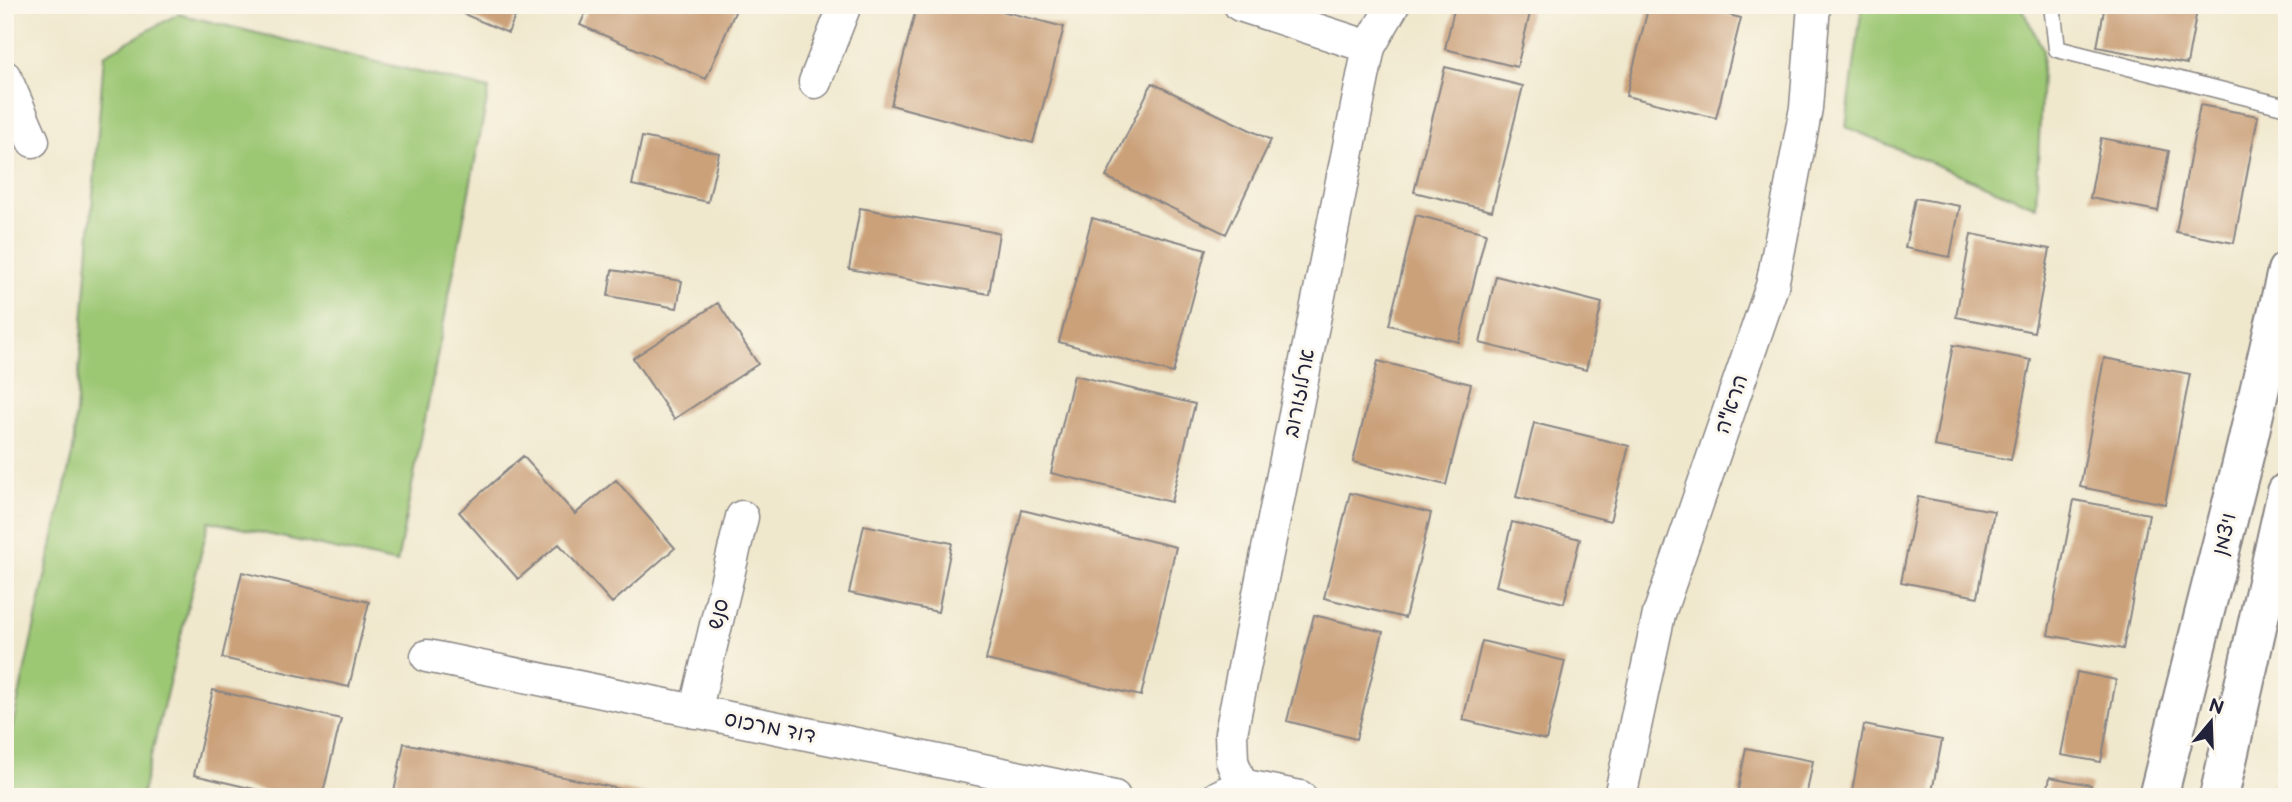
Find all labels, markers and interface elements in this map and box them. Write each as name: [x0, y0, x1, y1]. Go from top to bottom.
street label: ארלוזורוב: [1279, 347, 1320, 439]
street label: הרא"ה: [1710, 371, 1753, 437]
street label: ויצמן: [2207, 510, 2242, 558]
street label: סנש: [703, 596, 734, 632]
north arrow: [2176, 686, 2246, 756]
text: N: [2206, 694, 2227, 721]
street label: דוד מרכוס: [722, 706, 818, 749]

